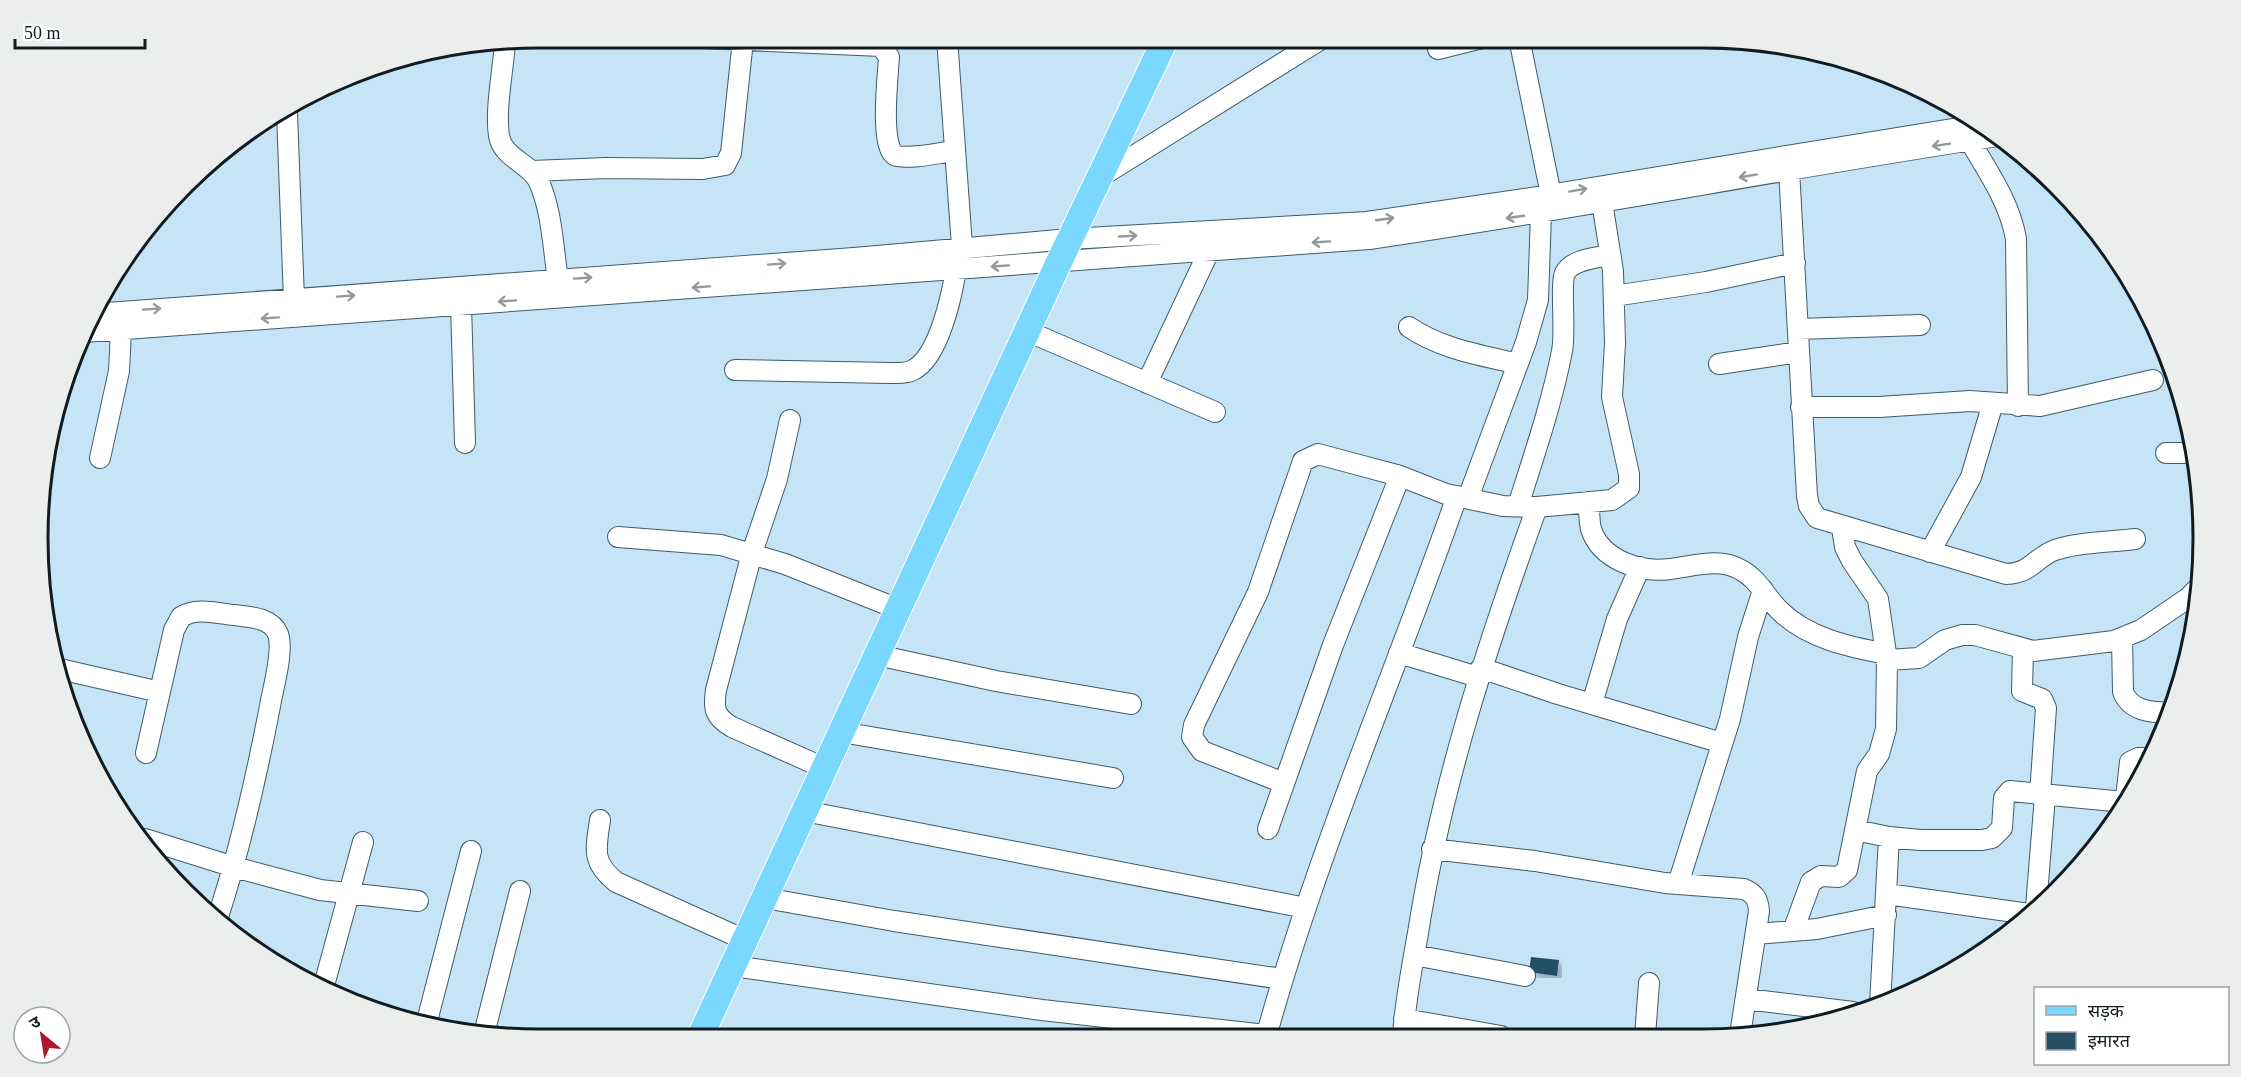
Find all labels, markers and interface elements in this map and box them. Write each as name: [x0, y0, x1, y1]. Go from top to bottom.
scale bar: [15, 12, 146, 50]
text: 50 m: [24, 23, 61, 43]
one-way arrow: [1931, 140, 1951, 151]
one-way arrow: [1739, 171, 1758, 182]
one-way arrow: [1568, 184, 1587, 195]
one-way arrow: [1505, 212, 1525, 223]
one-way arrow: [1375, 214, 1394, 225]
one-way arrow: [1117, 230, 1137, 241]
one-way arrow: [1312, 237, 1332, 248]
one-way arrow: [767, 258, 787, 269]
one-way arrow: [991, 261, 1011, 272]
one-way arrow: [572, 273, 592, 284]
one-way arrow: [692, 282, 712, 293]
one-way arrow: [336, 290, 356, 301]
one-way arrow: [497, 295, 517, 306]
one-way arrow: [141, 304, 161, 315]
one-way arrow: [261, 313, 281, 324]
legend: [2034, 987, 2229, 1065]
text: सड़क: [2088, 1001, 2125, 1021]
north arrow: [12, 1005, 72, 1065]
text: उ: [26, 1012, 44, 1032]
text: इमारत: [2088, 1031, 2131, 1051]

